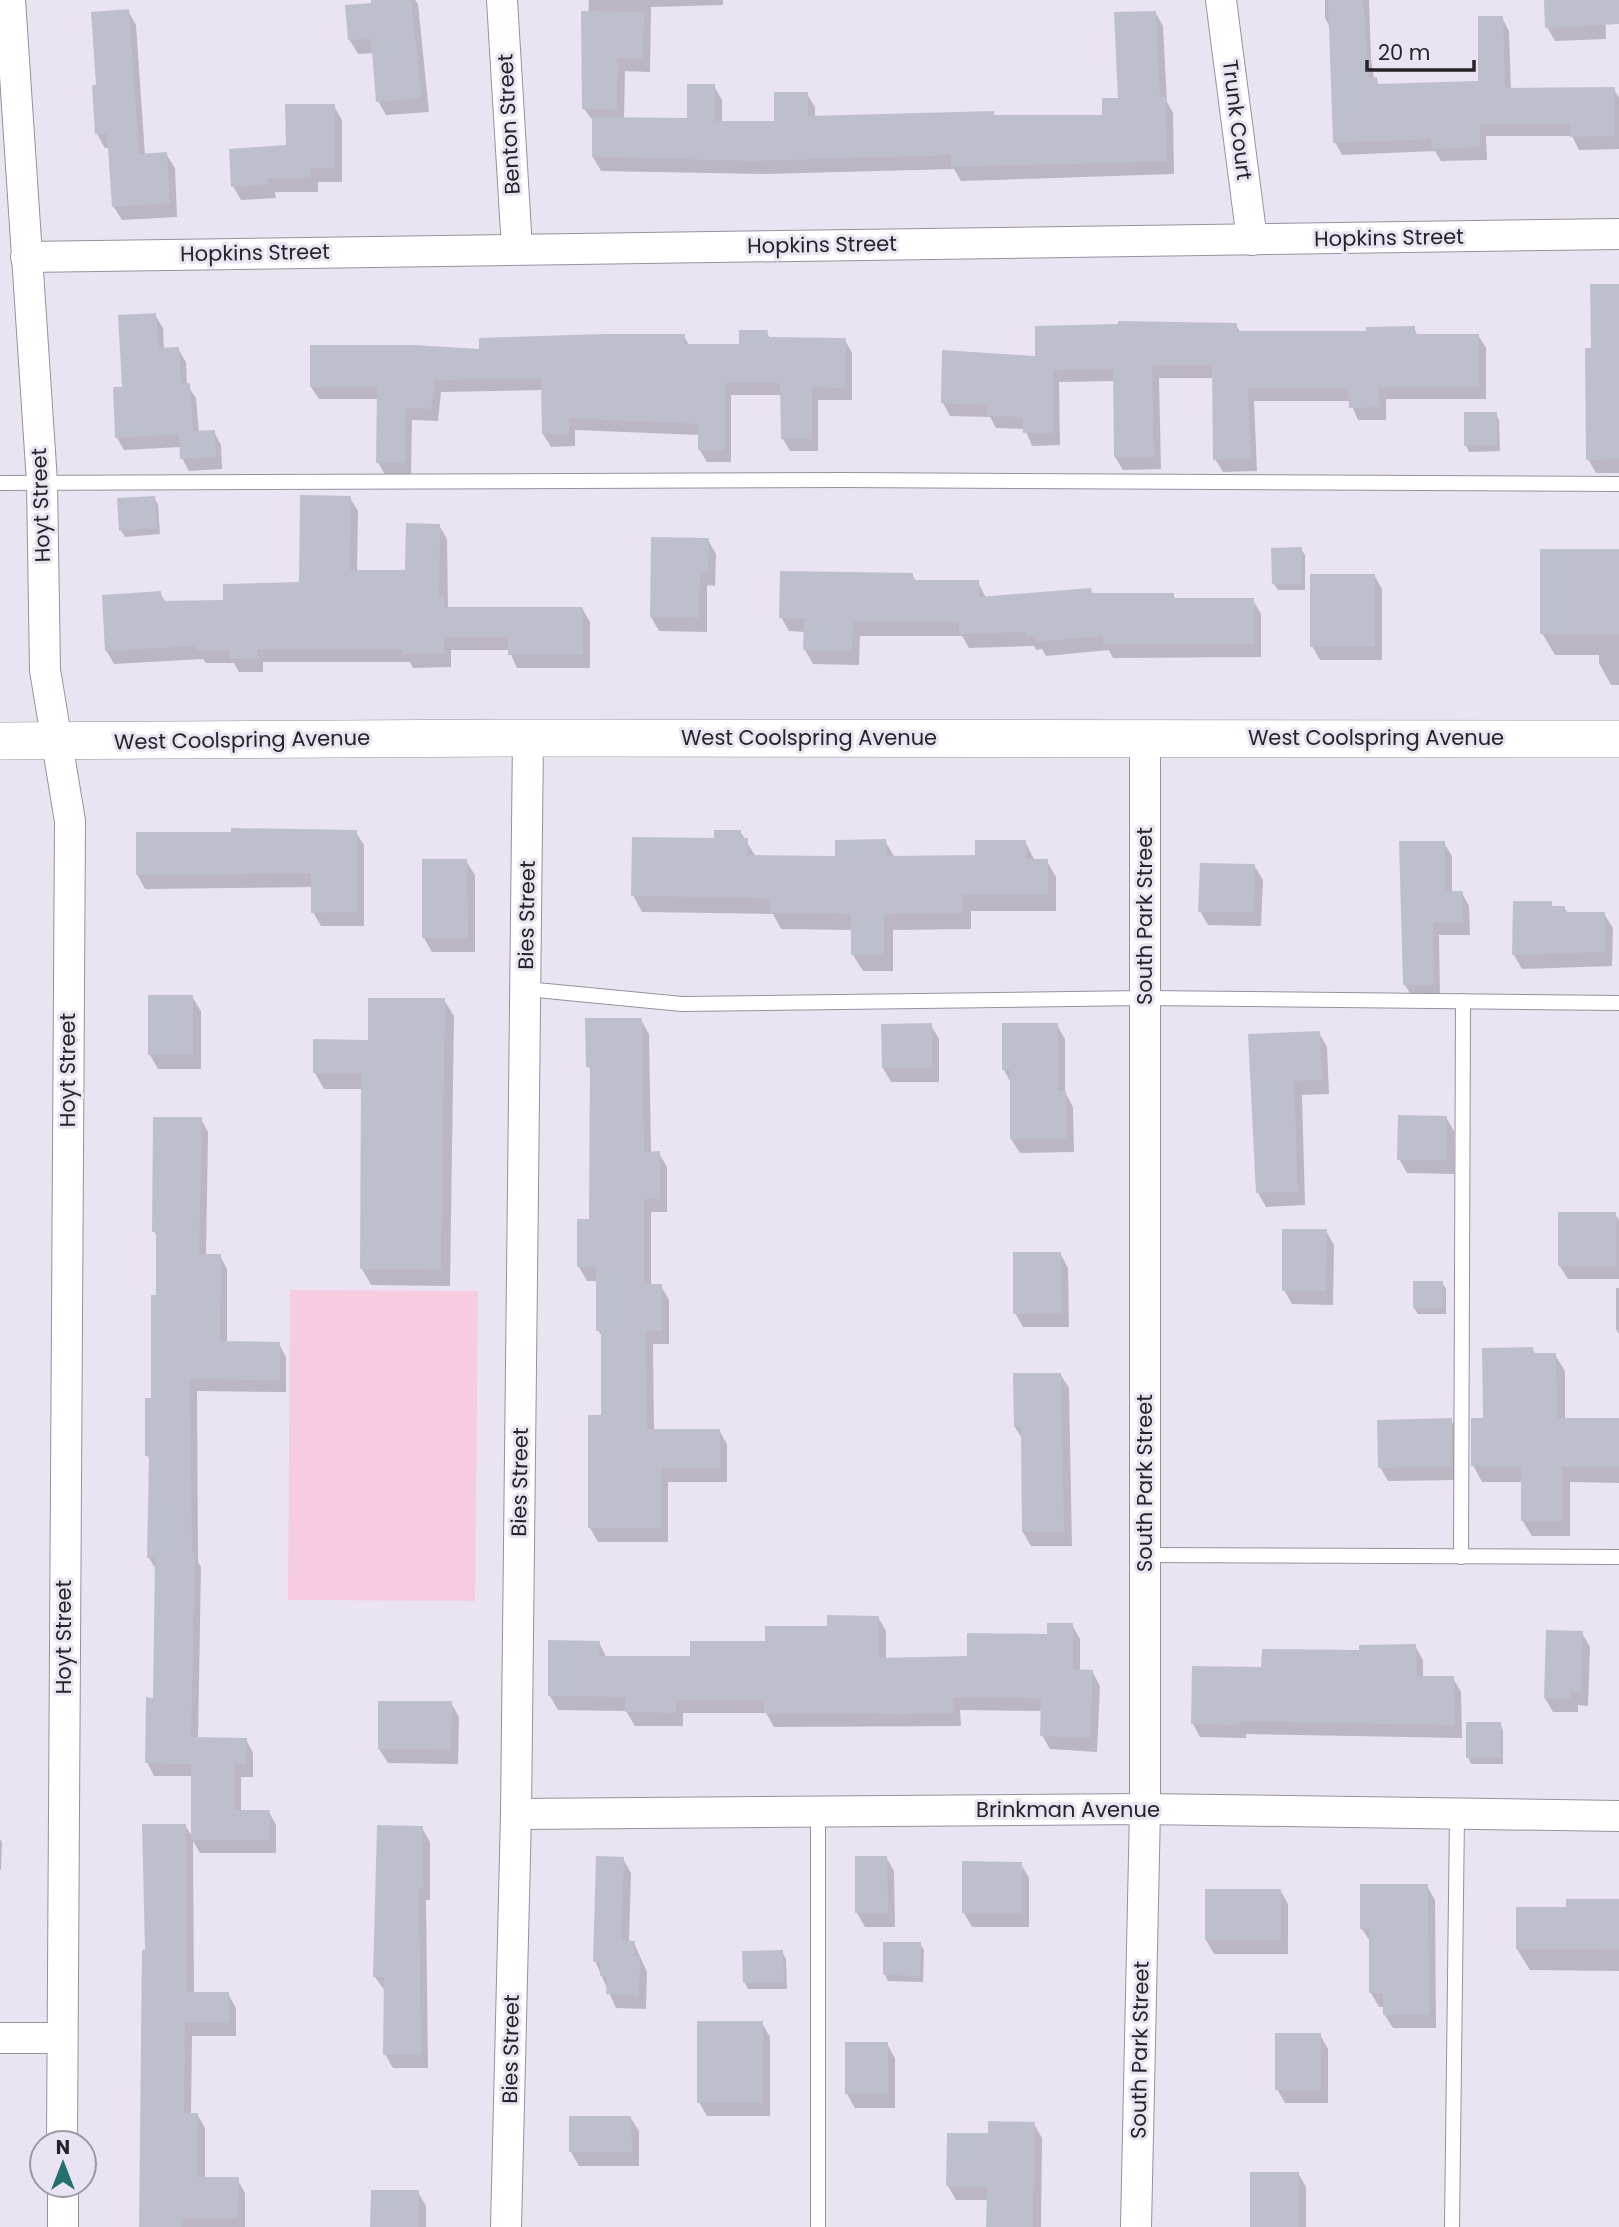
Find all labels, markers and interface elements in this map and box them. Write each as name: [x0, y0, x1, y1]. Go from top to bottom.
scale bar: [1367, 28, 1474, 72]
text: 20 m: [1378, 38, 1431, 67]
street label: Benton Street: [490, 53, 527, 195]
street label: Trunk Court: [1216, 58, 1259, 182]
street label: Hopkins Street: [1314, 222, 1464, 253]
street label: Hopkins Street: [747, 229, 897, 260]
street label: Hopkins Street: [180, 237, 330, 268]
street label: Hoyt Street: [24, 447, 57, 563]
street label: West Coolspring Avenue: [114, 723, 370, 756]
street label: West Coolspring Avenue: [681, 723, 937, 752]
street label: West Coolspring Avenue: [1248, 723, 1504, 752]
street label: South Park Street: [1130, 827, 1159, 1005]
street label: Bies Street: [511, 860, 542, 970]
street label: Hoyt Street: [53, 1013, 82, 1127]
street label: South Park Street: [1130, 1394, 1159, 1572]
street label: Bies Street: [504, 1427, 535, 1537]
street label: Hoyt Street: [49, 1580, 78, 1694]
street label: Brinkman Avenue: [976, 1795, 1160, 1824]
street label: South Park Street: [1123, 1961, 1156, 2139]
street label: Bies Street: [495, 1994, 526, 2104]
north arrow: [28, 2129, 98, 2199]
text: N: [56, 2134, 70, 2161]

